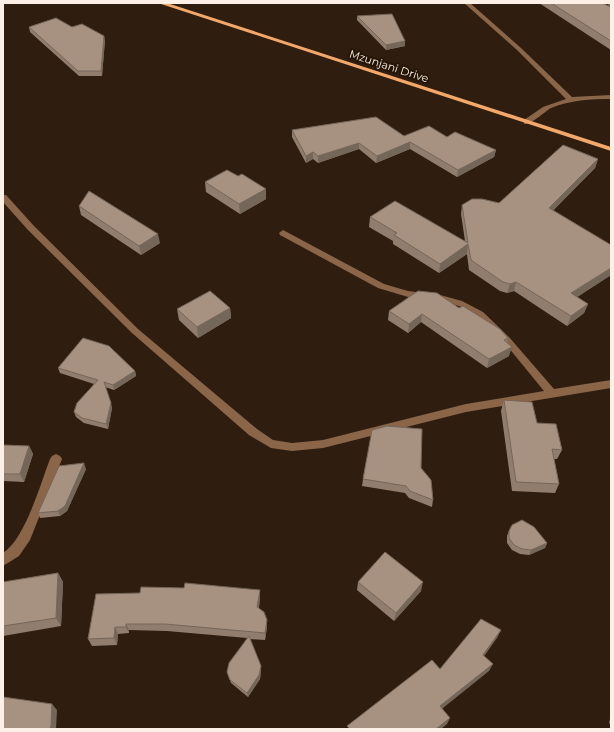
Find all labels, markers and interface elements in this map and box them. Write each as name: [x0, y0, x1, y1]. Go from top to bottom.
street label: Mzunjani Drive: [348, 47, 431, 86]

